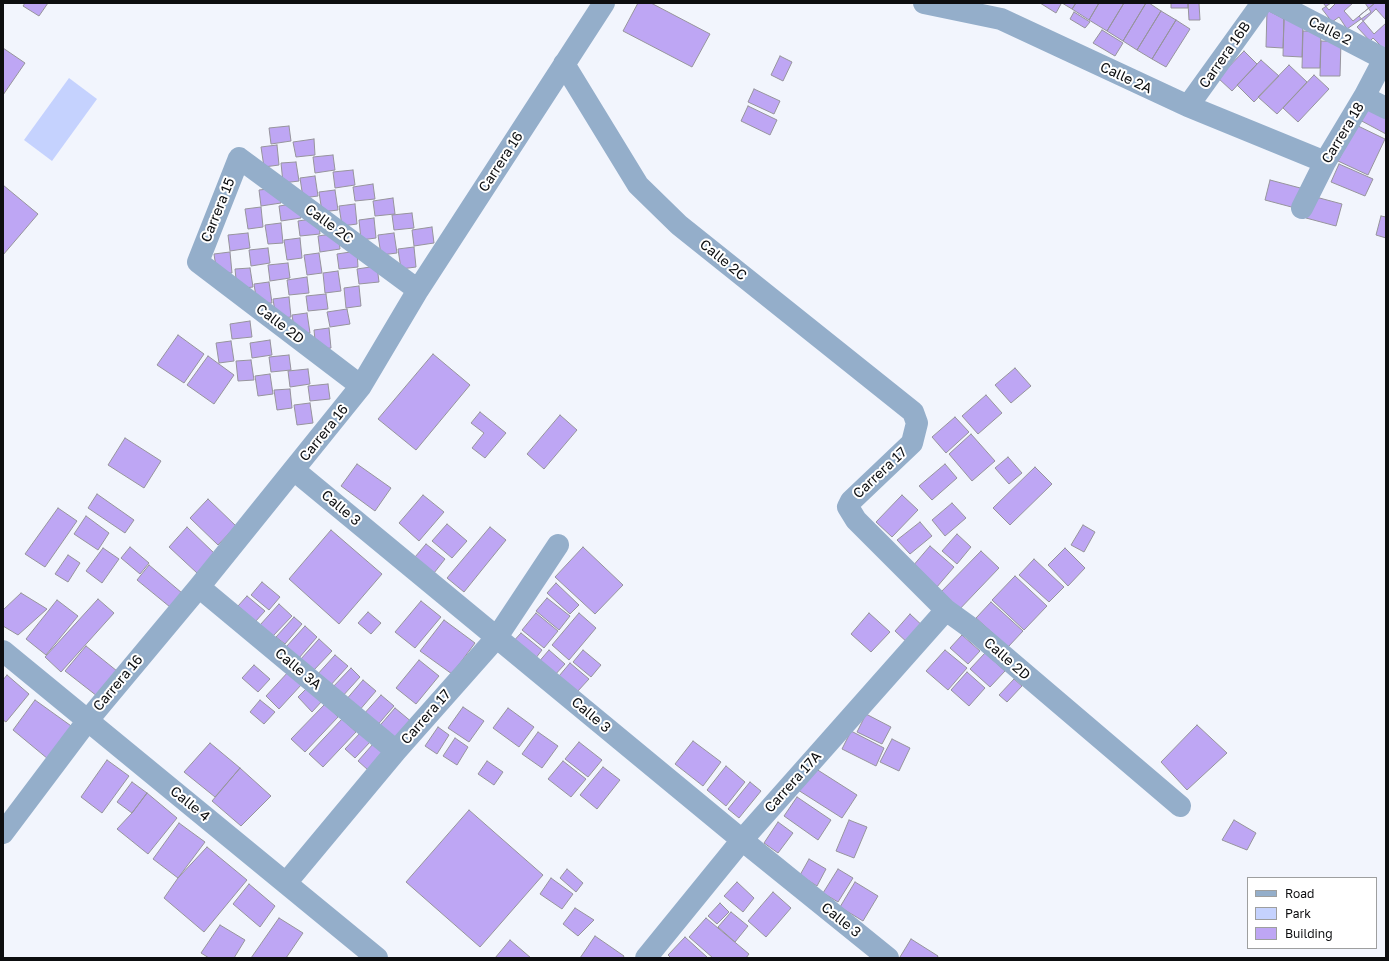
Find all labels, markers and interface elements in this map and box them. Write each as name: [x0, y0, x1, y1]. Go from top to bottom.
street label: Calle 2: [1306, 13, 1354, 49]
street label: Carrera 16B: [1196, 18, 1254, 92]
street label: Calle 2A: [1097, 59, 1155, 97]
street label: Carrera 18: [1318, 99, 1368, 167]
street label: Carrera 16: [475, 129, 527, 195]
street label: Carrera 15: [197, 175, 239, 245]
street label: Calle 2C: [302, 201, 356, 247]
street label: Calle 2C: [696, 236, 750, 284]
street label: Calle 2D: [253, 301, 307, 347]
street label: Carrera 16: [296, 401, 352, 465]
street label: Carrera 17: [850, 444, 910, 502]
street label: Calle 3: [318, 487, 364, 529]
street label: Calle 2D: [980, 634, 1034, 684]
street label: Calle 3A: [271, 645, 325, 693]
street label: Carrera 16: [90, 651, 146, 715]
street label: Carrera 17: [398, 686, 454, 748]
street label: Calle 3: [568, 694, 614, 736]
street label: Carrera 17A: [761, 748, 825, 816]
street label: Calle 4: [167, 783, 213, 825]
legend: [1247, 877, 1377, 949]
text: Road: [1285, 886, 1314, 901]
street label: Calle 3: [818, 899, 864, 941]
text: Park: [1285, 906, 1311, 921]
text: Building: [1285, 926, 1333, 941]

